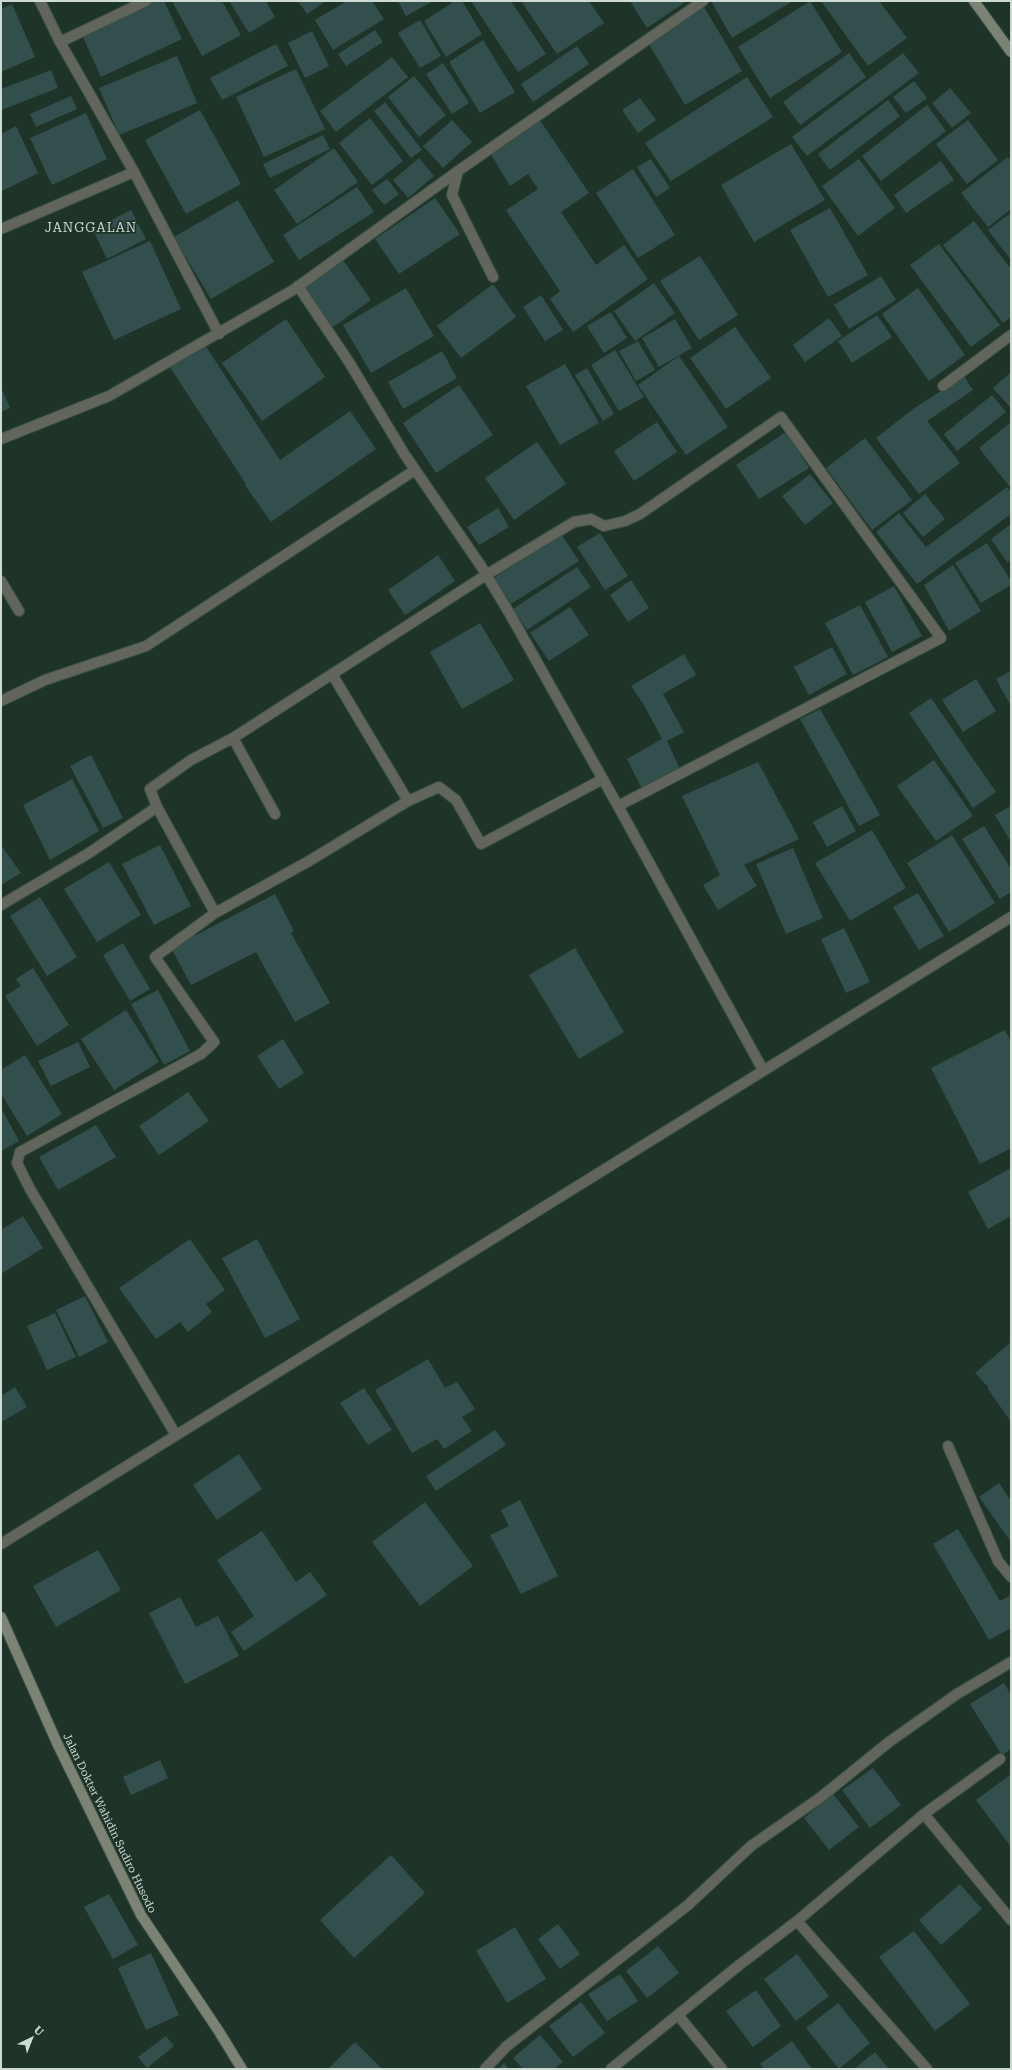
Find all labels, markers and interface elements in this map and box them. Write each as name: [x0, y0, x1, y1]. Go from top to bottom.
district label: JANGGALAN: [45, 220, 137, 235]
street label: Jalan Dokter Wahidin Sudiro Husodo: [60, 1731, 159, 1915]
north arrow: [12, 2018, 52, 2058]
text: U: [31, 2023, 46, 2039]

